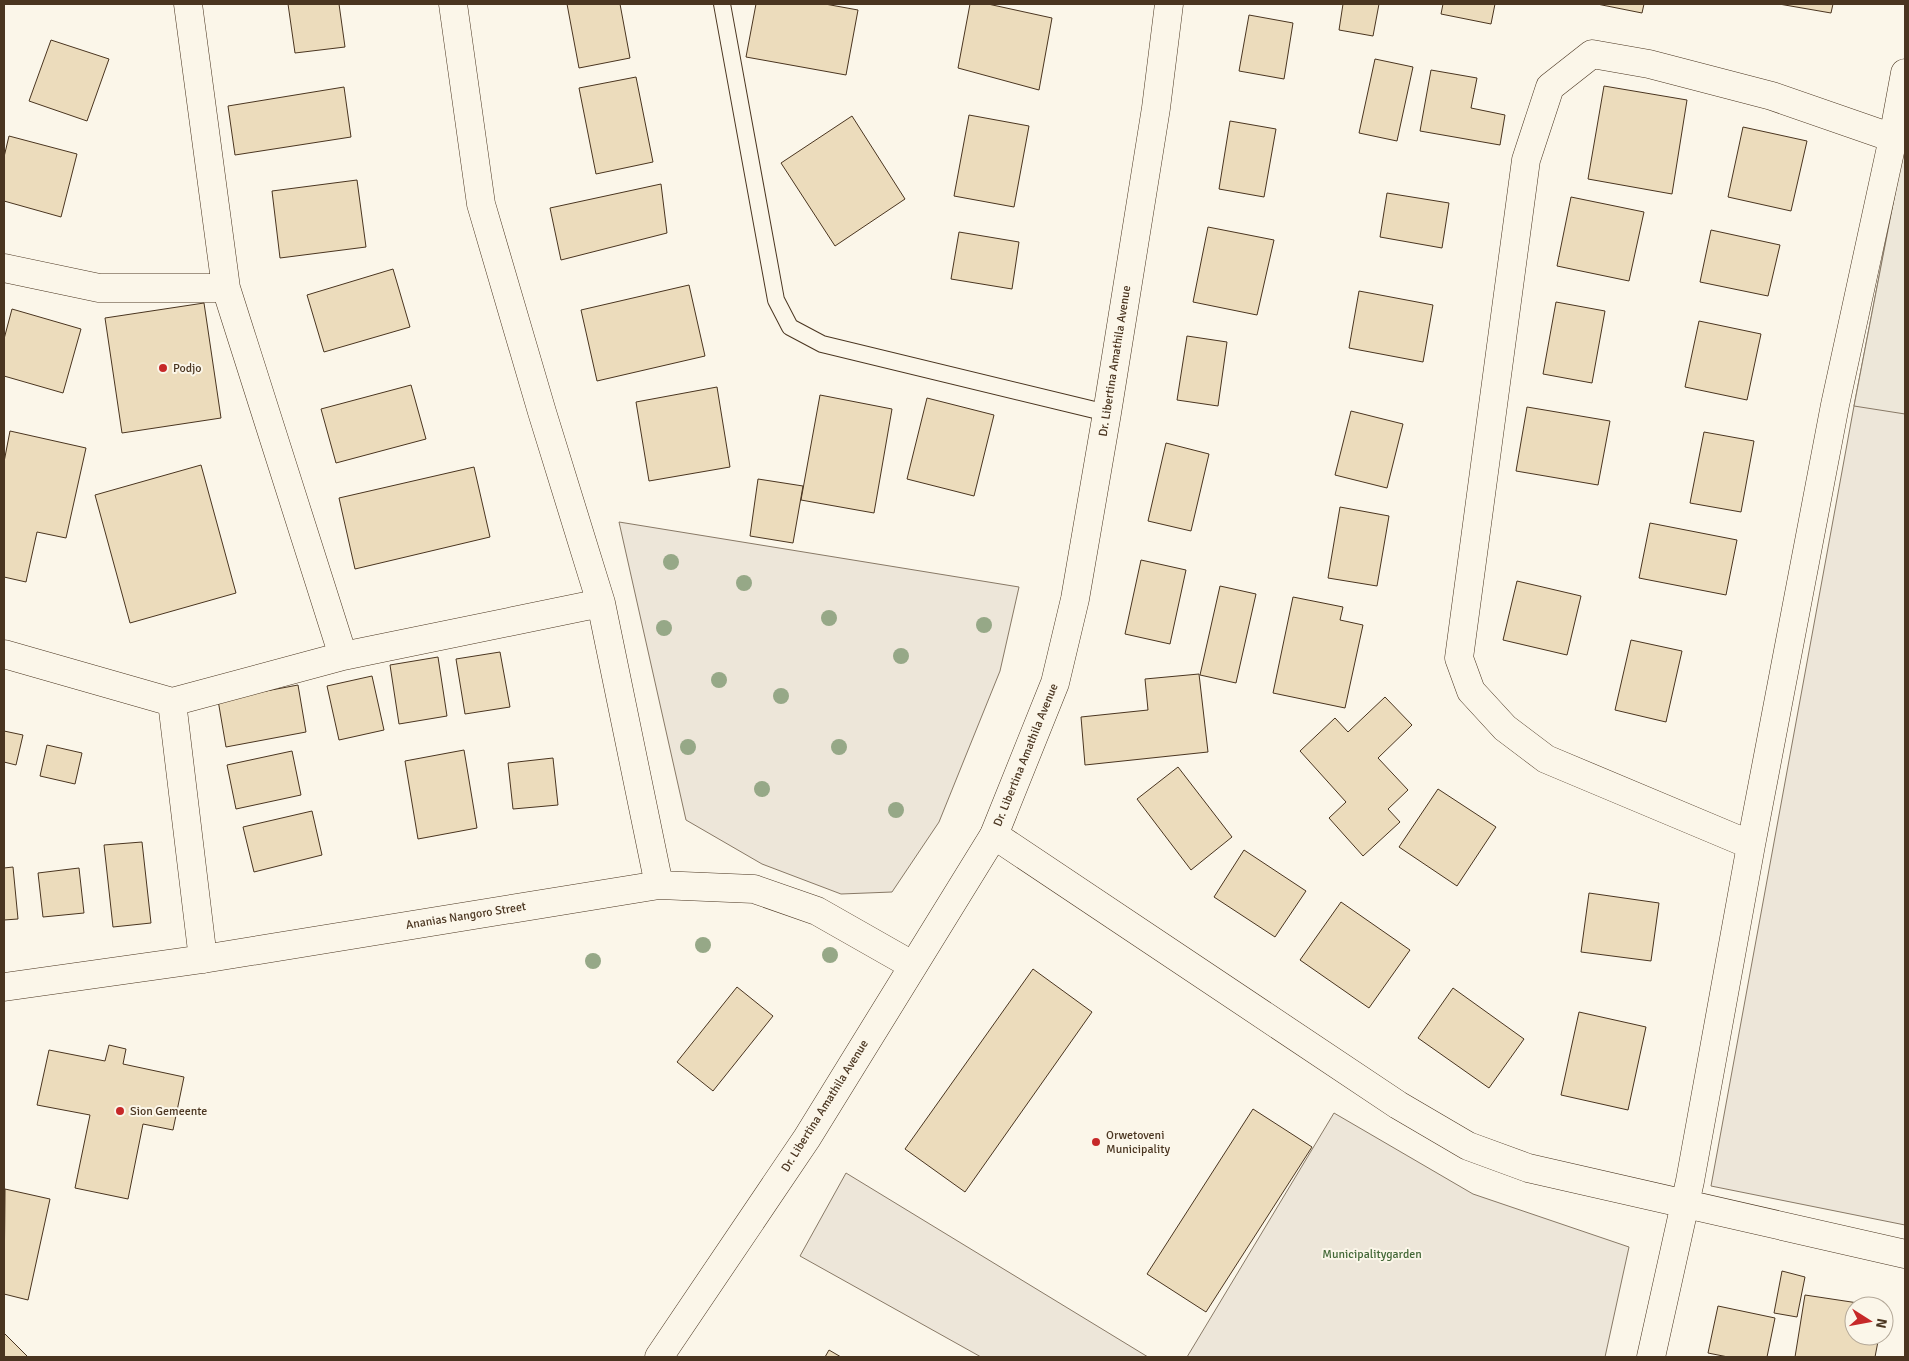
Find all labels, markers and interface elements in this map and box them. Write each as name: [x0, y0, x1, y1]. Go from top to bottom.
street label: Dr. Libertina Amathila Avenue: [1096, 284, 1134, 438]
place label: Podjo: [173, 361, 202, 376]
marker: Podjo: [157, 362, 169, 374]
street label: Dr. Libertina Amathila Avenue: [990, 681, 1062, 829]
street label: Ananias Nangoro Street: [405, 899, 527, 933]
street label: Dr. Libertina Amathila Avenue: [778, 1037, 872, 1175]
place label: Sion Gemeente: [130, 1104, 207, 1119]
marker: Sion Gemeente: [114, 1105, 126, 1117]
place label: Orwetoveni Municipality: [1106, 1128, 1170, 1157]
marker: Orwetoveni Municipality: [1090, 1136, 1102, 1148]
park label: Municipalitygarden: [1322, 1247, 1422, 1262]
north arrow: [1844, 1296, 1894, 1346]
text: N: [1872, 1317, 1891, 1330]

